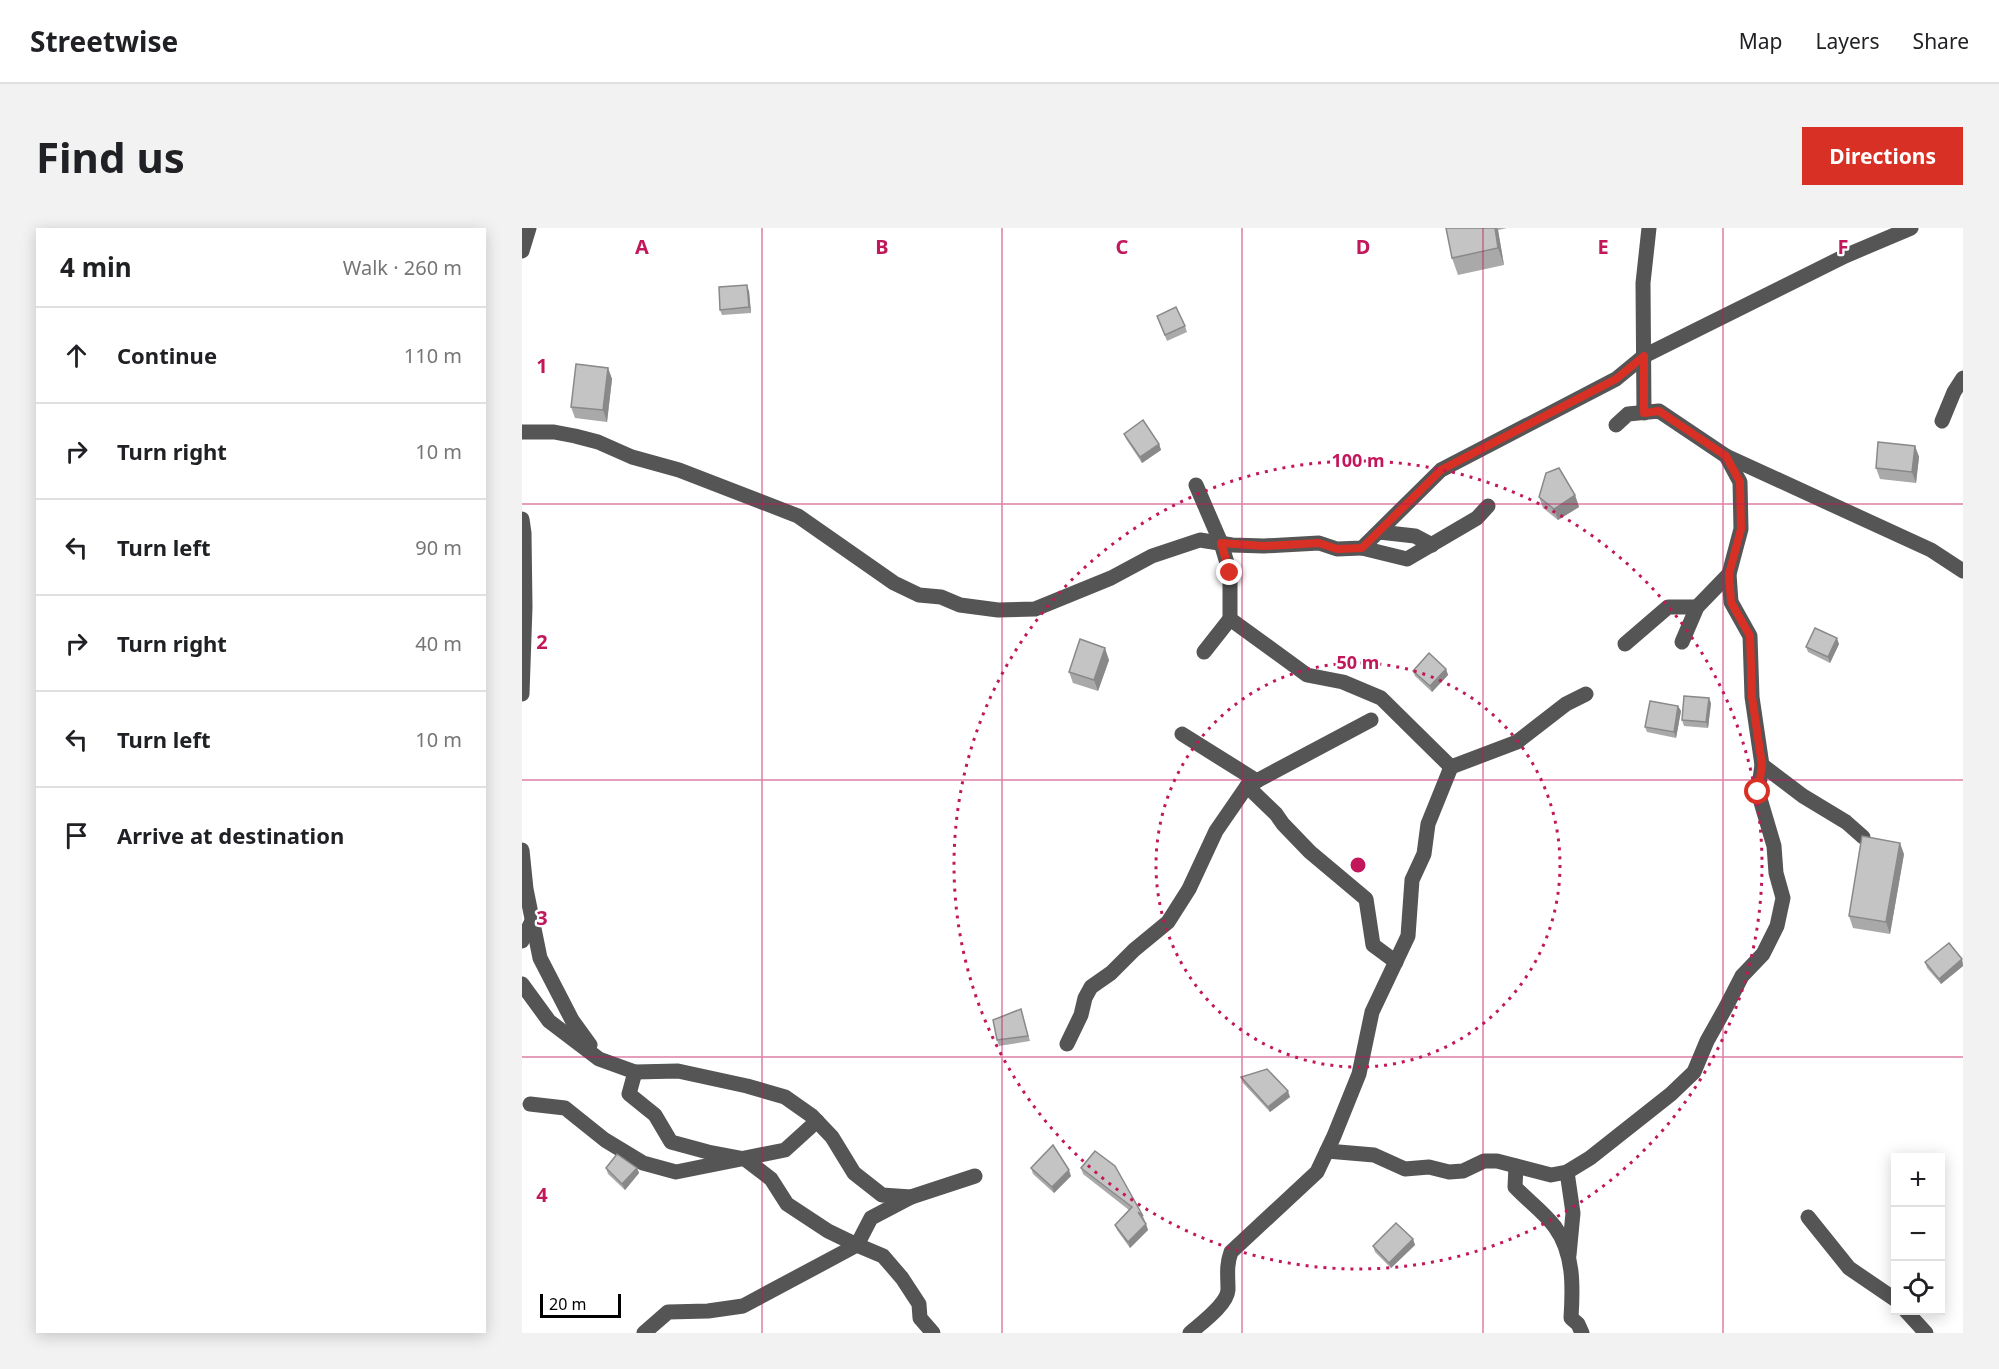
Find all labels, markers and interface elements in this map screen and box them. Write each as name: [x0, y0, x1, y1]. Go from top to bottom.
text: Streetwise: [30, 22, 178, 60]
text: Map: [1739, 27, 1783, 55]
text: Layers: [1816, 27, 1880, 55]
text: Share: [1913, 27, 1969, 55]
button: Directions: [1802, 127, 1963, 185]
text: Find us: [36, 128, 185, 185]
text: A: [635, 233, 649, 260]
text: B: [875, 233, 889, 260]
text: C: [1116, 233, 1129, 260]
text: D: [1356, 233, 1370, 260]
text: E: [1597, 233, 1609, 260]
text: F: [1838, 233, 1848, 260]
text: 4 min: [60, 249, 132, 285]
text: Walk · 260 m: [343, 254, 462, 281]
icon: ahead: [60, 339, 93, 372]
text: Continue: [117, 340, 217, 370]
text: 110 m: [404, 342, 462, 369]
text: 1: [536, 352, 548, 379]
icon: right: [60, 435, 93, 468]
text: Turn right: [117, 436, 227, 466]
text: 10 m: [415, 438, 462, 465]
text: 100 m: [1331, 448, 1385, 472]
icon: left: [60, 531, 93, 564]
text: Turn left: [117, 532, 211, 562]
text: 90 m: [415, 534, 462, 561]
route end: [1216, 559, 1242, 585]
icon: right: [60, 627, 93, 660]
text: Turn right: [117, 628, 227, 658]
text: 2: [536, 628, 548, 655]
text: 40 m: [415, 630, 462, 657]
text: 50 m: [1337, 650, 1379, 674]
icon: left: [60, 723, 93, 756]
text: Turn left: [117, 724, 211, 754]
text: 10 m: [415, 726, 462, 753]
route start: [1744, 778, 1770, 804]
icon: arrive: [60, 819, 93, 852]
text: Arrive at destination: [117, 820, 344, 850]
centre of rings: [1348, 855, 1368, 875]
text: 3: [536, 904, 548, 931]
map controls: [1891, 1153, 1945, 1315]
button: +: [1891, 1153, 1945, 1207]
text: 4: [536, 1181, 548, 1208]
button: −: [1891, 1207, 1945, 1261]
button: locate: [1891, 1261, 1945, 1315]
scale bar: [540, 1291, 621, 1318]
text: 20 m: [549, 1293, 586, 1315]

